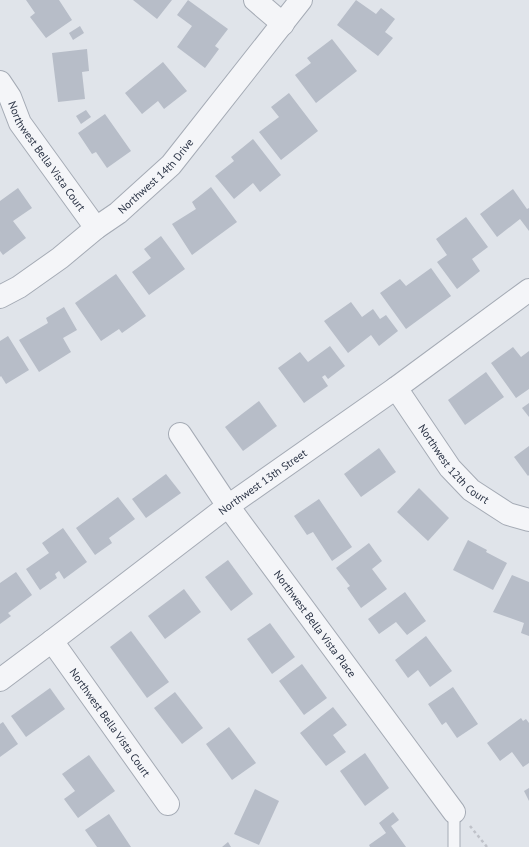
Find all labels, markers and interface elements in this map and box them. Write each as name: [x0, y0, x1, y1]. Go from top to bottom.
street label: Northwest Bella Vista Court: [5, 99, 89, 214]
street label: Northwest 14th Drive: [115, 135, 197, 217]
street label: Northwest 12th Court: [415, 421, 492, 507]
street label: Northwest 13th Street: [216, 446, 310, 518]
street label: Northwest Bella Vista Place: [271, 567, 359, 680]
street label: Northwest Bella Vista Court: [67, 665, 154, 780]

